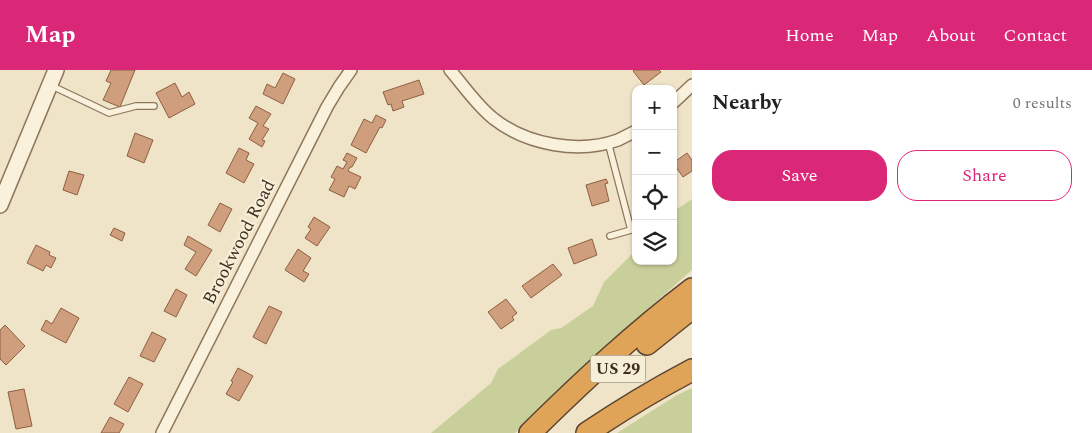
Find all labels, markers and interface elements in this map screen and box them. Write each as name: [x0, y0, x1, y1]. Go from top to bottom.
text: Map: [25, 17, 75, 53]
text: Home: [785, 22, 834, 49]
text: Map: [862, 22, 898, 49]
text: About: [926, 22, 976, 49]
text: Contact: [1004, 22, 1067, 49]
map controls: [632, 85, 677, 265]
button: +: [632, 85, 677, 130]
text: Nearby: [712, 87, 782, 119]
text: 0 results: [1013, 91, 1072, 115]
button: −: [632, 130, 677, 175]
button: Save: [712, 150, 887, 201]
button: Share: [897, 150, 1072, 201]
street label: Brookwood Road: [196, 175, 282, 309]
button: locate: [632, 175, 677, 220]
button: layers: [632, 220, 677, 265]
road number: US 29: [590, 356, 646, 382]

